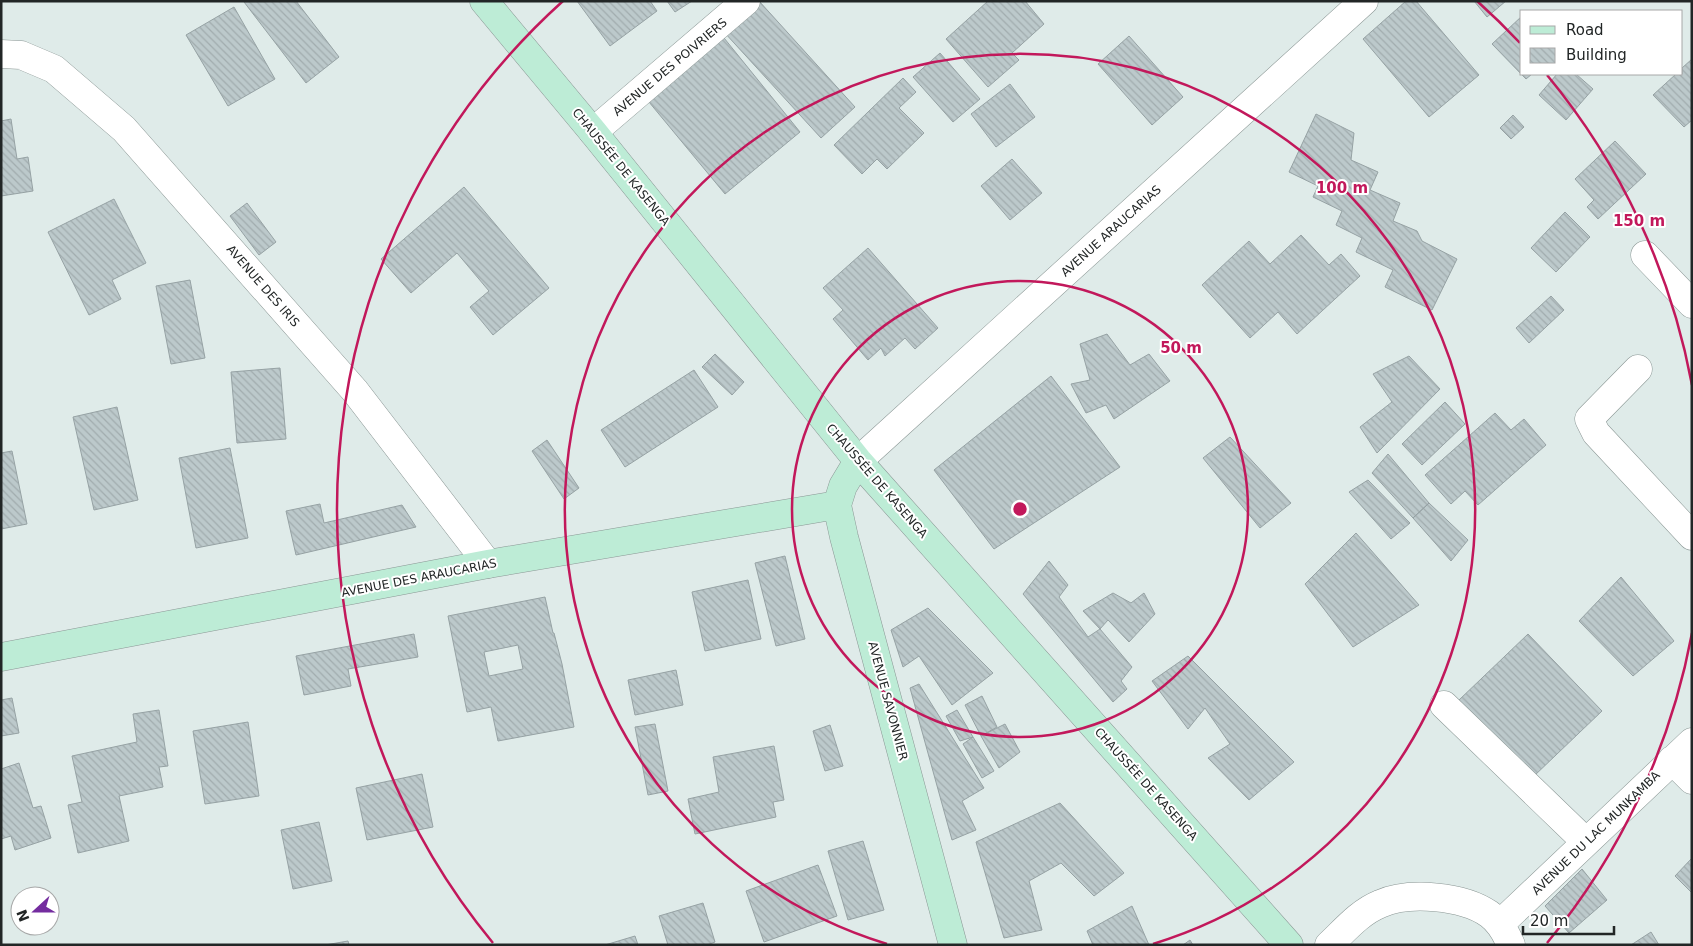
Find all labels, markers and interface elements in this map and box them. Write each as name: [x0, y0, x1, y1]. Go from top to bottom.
legend: [1520, 10, 1683, 75]
street label: AVENUE DES POIVRIERS: [610, 15, 730, 119]
text: Road: [1566, 21, 1604, 39]
text: Building: [1566, 46, 1627, 64]
street label: CHAUSSÉE DE KASENGA: [569, 105, 674, 229]
text: 100 m: [1316, 179, 1368, 197]
street label: AVENUE ARAUCARIAS: [1058, 182, 1164, 280]
text: 150 m: [1613, 212, 1665, 230]
street label: AVENUE DES IRIS: [224, 242, 302, 330]
text: 50 m: [1160, 339, 1202, 357]
street label: CHAUSSÉE DE KASENGA: [824, 420, 932, 542]
centre of rings: [1011, 500, 1029, 518]
street label: AVENUE DES ARAUCARIAS: [340, 556, 498, 600]
street label: AVENUE SAVONNIER: [865, 640, 911, 762]
street label: CHAUSSÉE DE KASENGA: [1092, 724, 1202, 844]
street label: AVENUE DU LAC MUNKAMBA: [1529, 768, 1663, 898]
north arrow: [10, 886, 60, 936]
scale bar: [1523, 904, 1614, 936]
text: N: [13, 907, 32, 924]
text: 20 m: [1530, 912, 1568, 930]

